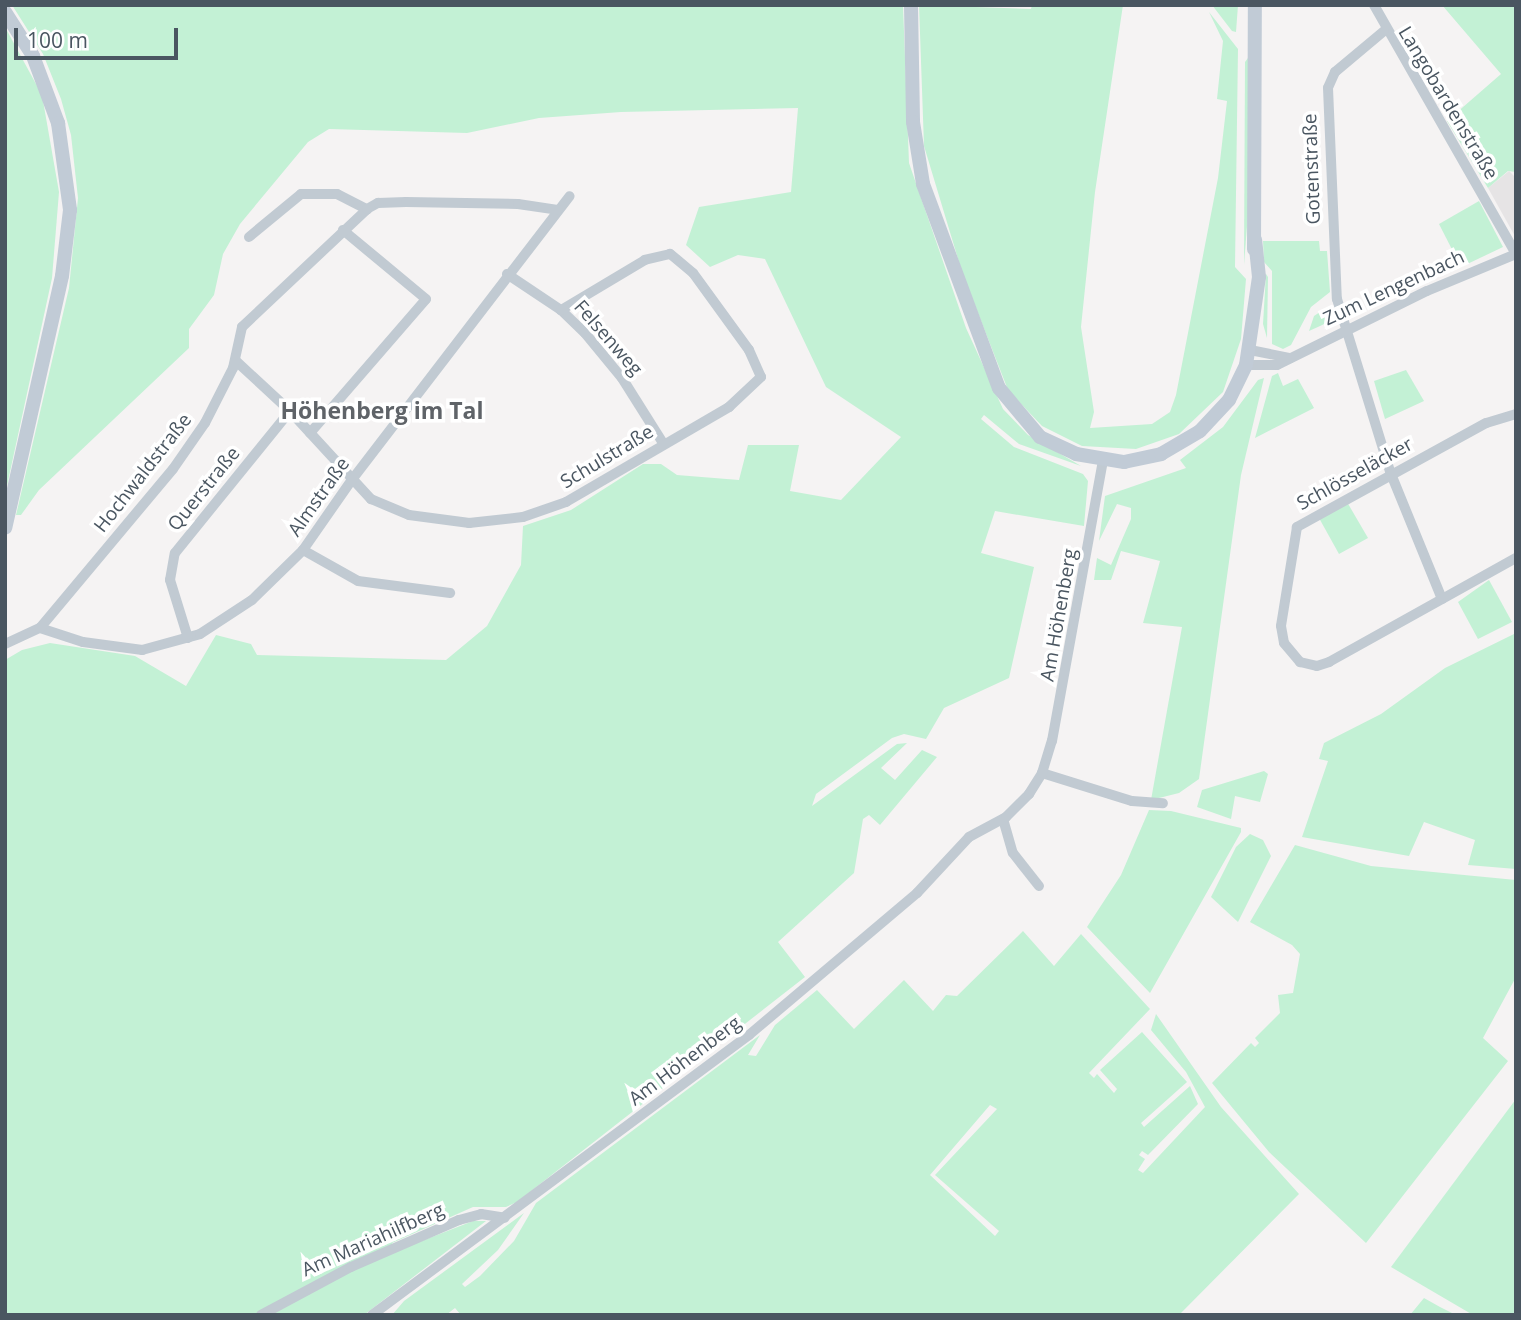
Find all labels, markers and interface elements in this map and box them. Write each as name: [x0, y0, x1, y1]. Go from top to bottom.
scale bar: [18, 14, 182, 58]
street label: Langobardenstraße: [1393, 22, 1503, 184]
text: 100 m: [27, 26, 88, 54]
street label: Gotenstraße: [1299, 113, 1325, 225]
street label: Zum Lengenbach: [1320, 245, 1468, 331]
street label: Felsenweg: [569, 296, 647, 380]
district label: Höhenberg im Tal: [280, 396, 484, 424]
street label: Hochwaldstraße: [90, 409, 196, 537]
street label: Schulstraße: [556, 420, 658, 494]
street label: Schlösseläcker: [1293, 433, 1417, 515]
street label: Querstraße: [163, 442, 245, 536]
street label: Almstraße: [284, 453, 354, 541]
street label: Am Höhenberg: [1036, 547, 1082, 683]
street label: Am Höhenberg: [625, 1011, 745, 1111]
street label: Am Mariahilfberg: [298, 1198, 448, 1282]

